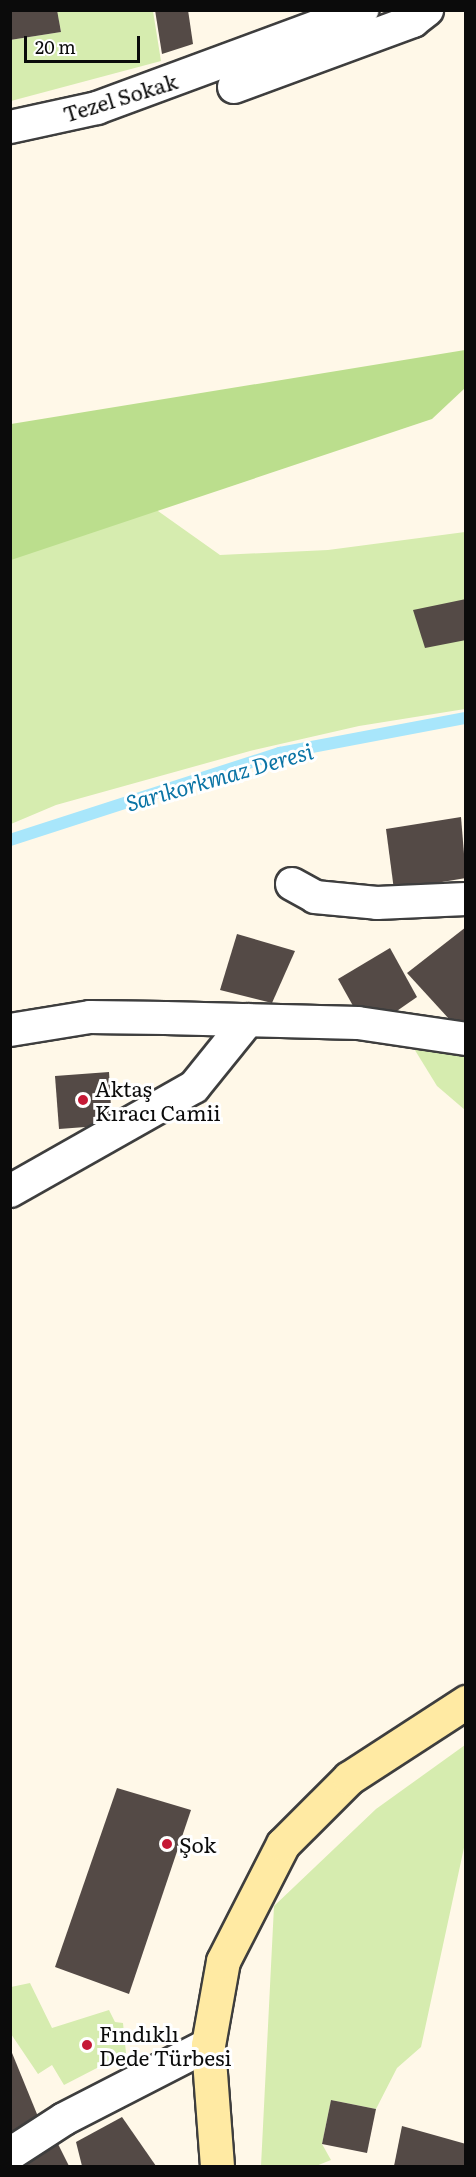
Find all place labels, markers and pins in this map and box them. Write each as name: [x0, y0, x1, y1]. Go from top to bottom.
place label: Aktaş Kıracı Camii: [95, 1075, 221, 1125]
marker: Aktaş Kıracı Camii: [76, 1093, 90, 1107]
place label: Şok: [179, 1831, 216, 1857]
marker: Şok: [160, 1837, 174, 1851]
place label: Fındıklı Dede Türbesi: [99, 2020, 231, 2070]
marker: Fındıklı Dede Türbesi: [80, 2038, 94, 2052]

